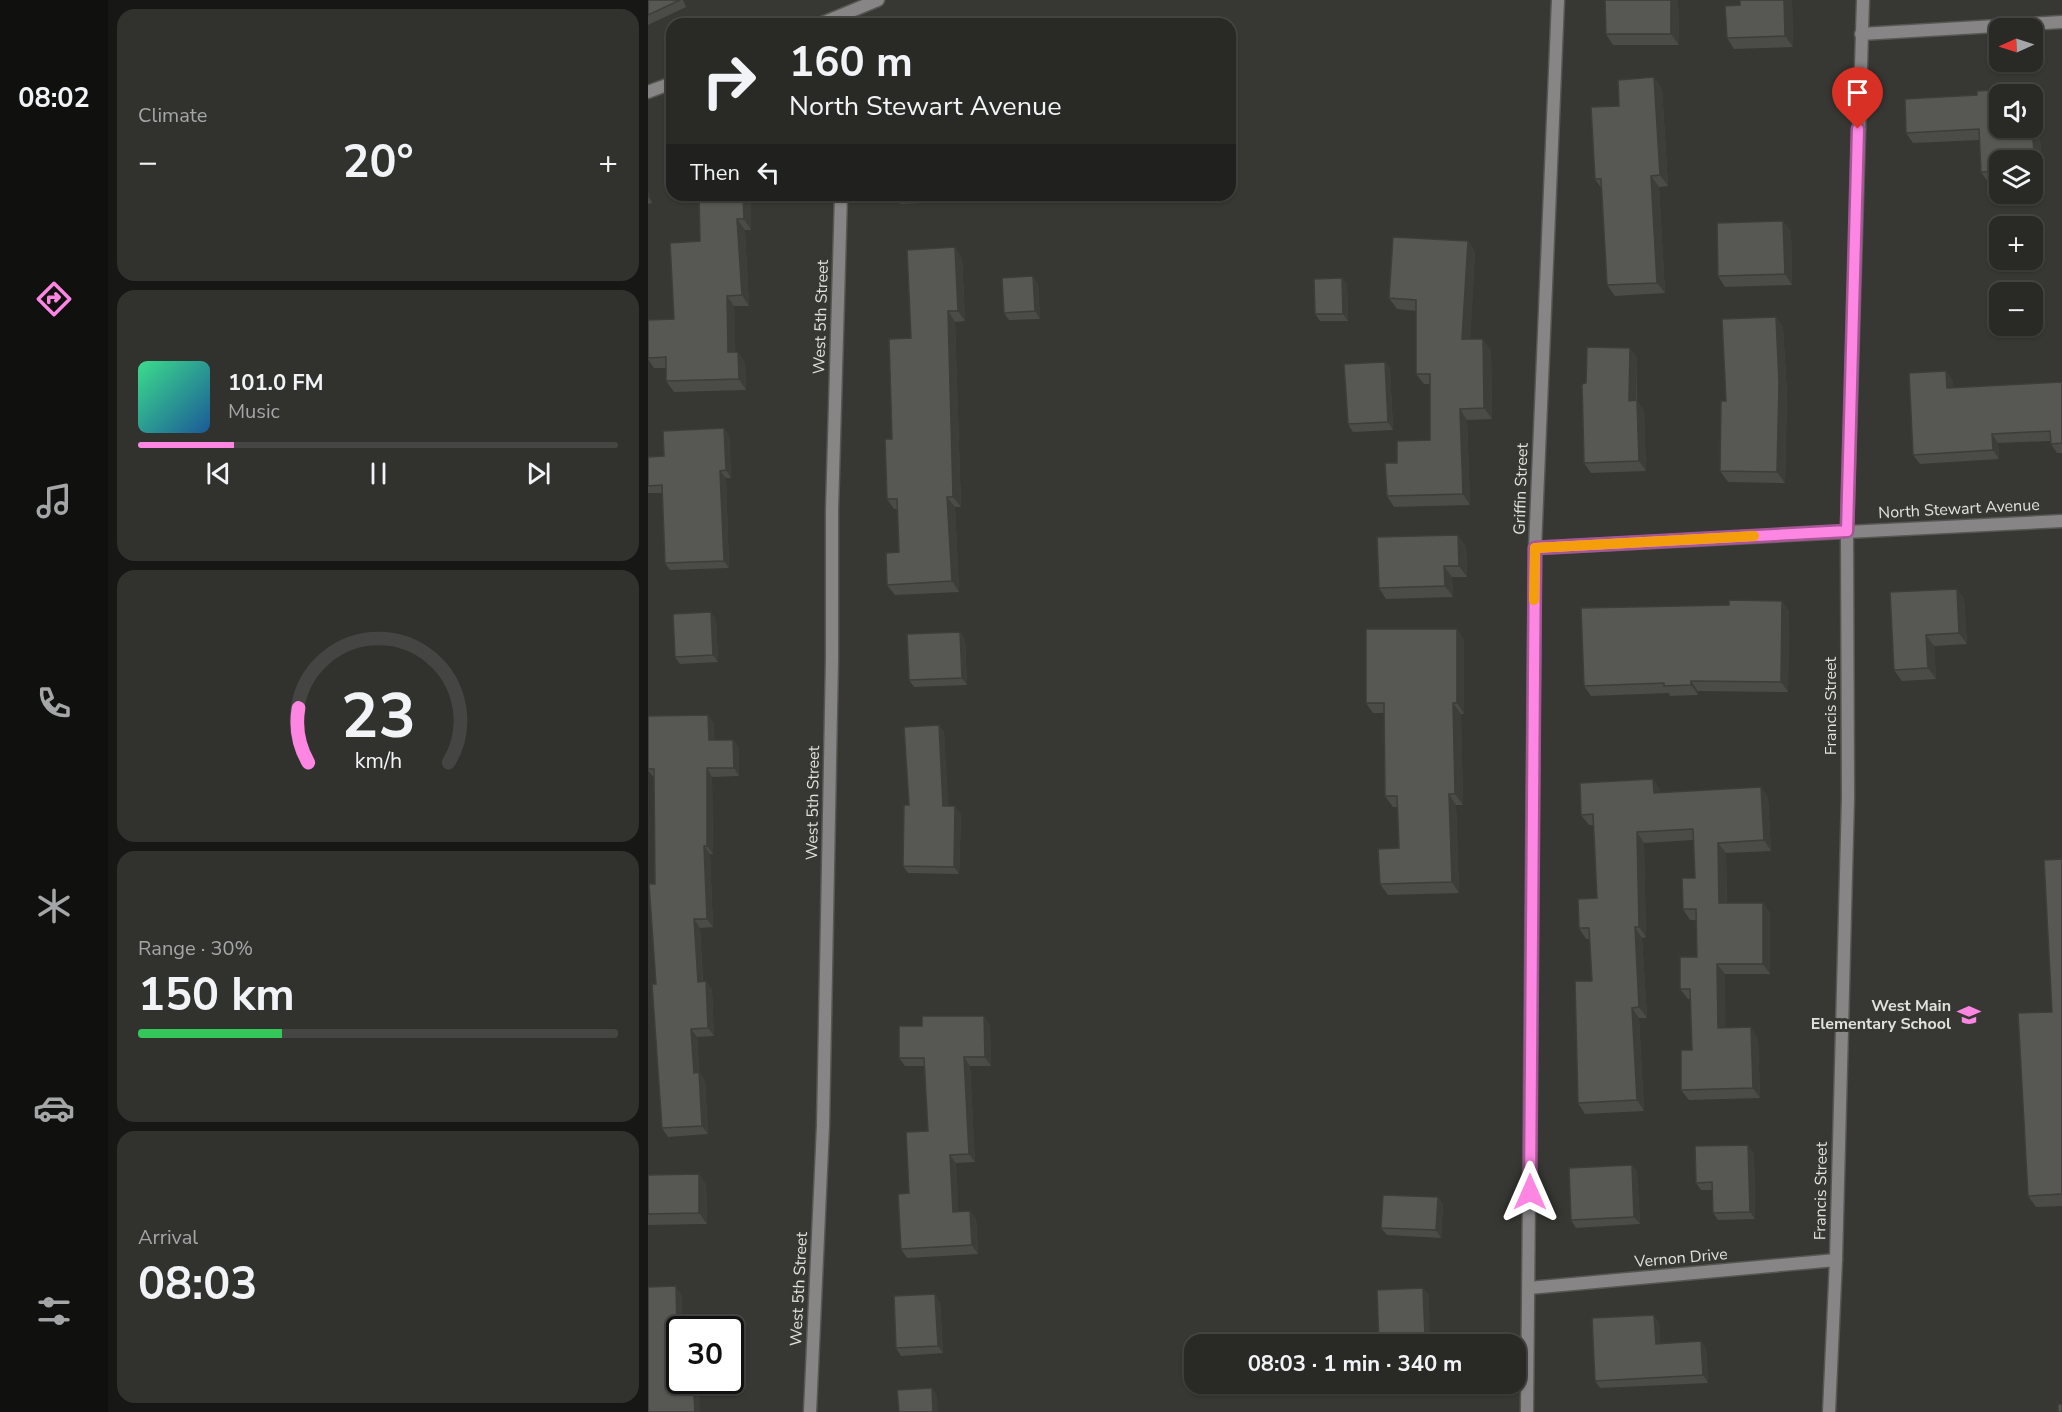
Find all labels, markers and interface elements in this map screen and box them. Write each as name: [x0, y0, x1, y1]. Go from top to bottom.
north arrow: [1989, 18, 2043, 72]
map controls: [1989, 18, 2043, 336]
text: 160 m: [789, 34, 913, 91]
icon: right: [690, 42, 768, 120]
pin: [1832, 67, 1883, 129]
icon: arrive: [1841, 76, 1874, 109]
text: 08:02: [18, 80, 90, 117]
button: sound: [1989, 84, 2043, 138]
text: North Stewart Avenue: [789, 88, 1062, 125]
text: Climate: [138, 102, 207, 129]
text: 20°: [342, 132, 414, 193]
text: −: [138, 140, 158, 185]
text: +: [598, 140, 618, 185]
button: layers: [1989, 150, 2043, 204]
icon: left: [752, 156, 785, 189]
text: Then: [690, 158, 740, 188]
button: +: [1989, 216, 2043, 270]
street label: West 5th Street: [808, 259, 834, 375]
icon: directions: [33, 278, 75, 320]
button: −: [1989, 282, 2043, 336]
text: 101.0 FM: [228, 368, 324, 398]
text: Music: [228, 398, 280, 425]
street label: Griffin Street: [1508, 442, 1534, 535]
icon: previous: [202, 457, 235, 490]
icon: pause: [362, 457, 395, 490]
icon: next: [522, 457, 555, 490]
icon: music: [33, 480, 75, 522]
street label: North Stewart Avenue: [1878, 494, 2040, 524]
street label: Francis Street: [1820, 656, 1842, 755]
text: 23: [341, 674, 415, 759]
icon: phone: [33, 682, 75, 724]
street label: West 5th Street: [801, 745, 825, 860]
text: km/h: [354, 746, 402, 776]
icon: climate: [33, 885, 75, 927]
text: Range · 30%: [138, 935, 253, 962]
text: 150 km: [138, 965, 295, 1026]
place label: West Main Elementary School: [1811, 995, 1951, 1035]
school or university icon: West Main Elementary School: [1956, 1002, 1982, 1028]
icon: car: [33, 1087, 75, 1129]
street label: Francis Street: [1809, 1141, 1833, 1240]
position arrow: [1498, 1160, 1562, 1224]
text: Arrival: [138, 1224, 198, 1251]
street label: West 5th Street: [785, 1231, 813, 1347]
street label: Vernon Drive: [1632, 1243, 1729, 1273]
text: 08:03: [138, 1254, 257, 1315]
icon: filters: [33, 1290, 75, 1332]
speed limit sign: 30: [666, 1316, 744, 1394]
text: 08:03 · 1 min · 340 m: [1248, 1349, 1462, 1379]

